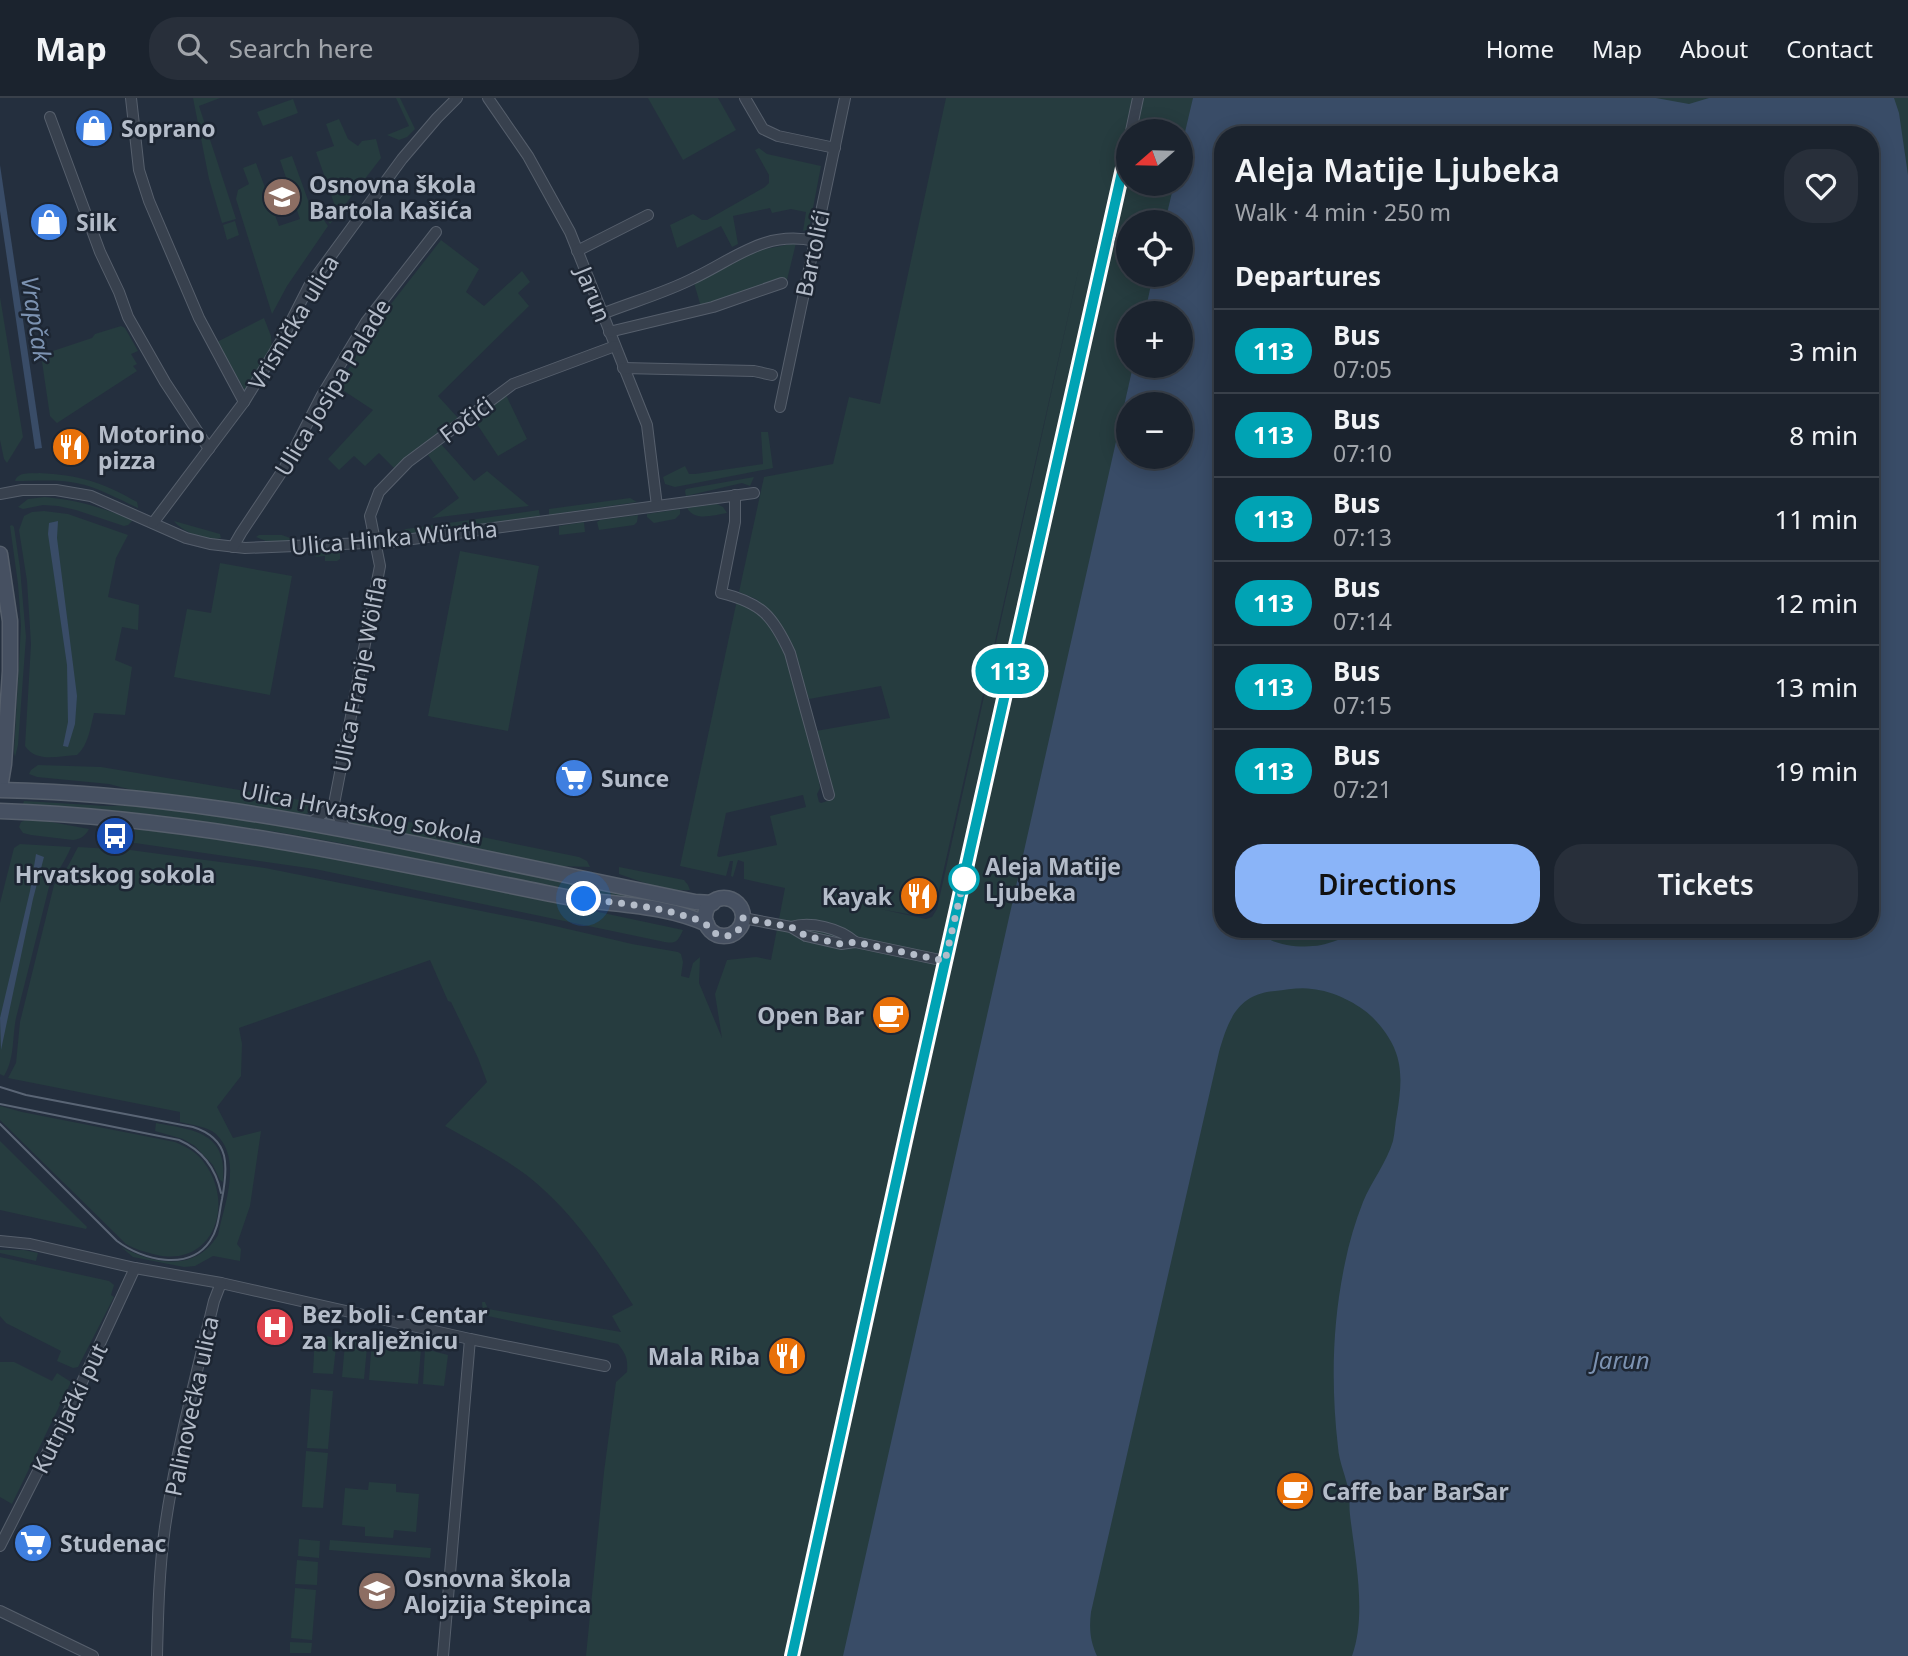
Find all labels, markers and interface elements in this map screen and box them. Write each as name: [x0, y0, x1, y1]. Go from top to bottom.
search box: [149, 17, 639, 80]
text: Map: [35, 26, 107, 71]
icon: search: [173, 29, 211, 67]
text: Search here: [229, 30, 373, 66]
text: Home: [1486, 32, 1554, 65]
text: Map: [1592, 32, 1642, 65]
text: About: [1680, 32, 1748, 65]
text: Contact: [1786, 32, 1873, 65]
shop icon: Soprano: [73, 107, 115, 149]
place label: Soprano: [121, 112, 216, 144]
north arrow: [1116, 119, 1194, 196]
map controls: [1116, 119, 1193, 469]
text: Aleja Matije Ljubeka: [1235, 147, 1560, 192]
button: heart: [1784, 149, 1858, 223]
place label: Osnovna škola Bartola Kašića: [309, 168, 476, 226]
school or university icon: Osnovna škola Bartola Kašića: [261, 176, 303, 218]
text: Walk · 4 min · 250 m: [1235, 196, 1451, 228]
shop icon: Silk: [28, 201, 70, 243]
place label: Silk: [76, 206, 117, 238]
street label: Bartolići: [787, 206, 837, 300]
button: locate: [1116, 210, 1193, 287]
street label: Vrisnička ulica: [240, 248, 346, 396]
text: Departures: [1235, 258, 1381, 294]
street label: Jarun: [568, 260, 620, 326]
water label: Vrapčak: [14, 274, 60, 365]
street label: Ulica Josipa Palade: [266, 292, 398, 482]
button: +: [1116, 301, 1193, 378]
text: Bus: [1333, 317, 1380, 353]
text: 3 min: [1789, 333, 1858, 369]
text: 113: [1253, 334, 1294, 367]
text: 07:05: [1333, 353, 1392, 385]
street label: Fočići: [432, 388, 500, 450]
button: −: [1116, 392, 1193, 469]
text: Bus: [1333, 401, 1380, 437]
text: 8 min: [1789, 417, 1858, 453]
place label: Motorino pizza: [98, 418, 205, 476]
text: 113: [1253, 418, 1294, 451]
restaurant icon: Motorino pizza: [50, 426, 92, 468]
text: 07:10: [1333, 437, 1392, 469]
text: Bus: [1333, 485, 1380, 521]
text: 11 min: [1774, 501, 1858, 537]
text: 113: [1253, 502, 1294, 535]
street label: Ulica Hinka Würtha: [289, 512, 499, 562]
text: 07:13: [1333, 521, 1392, 553]
text: Bus: [1333, 569, 1380, 605]
street label: Ulica Franje Wölfla: [324, 573, 394, 775]
text: 12 min: [1774, 585, 1858, 621]
text: 113: [1253, 586, 1294, 619]
text: 07:14: [1333, 605, 1392, 637]
line badge: 113: [970, 648, 1050, 694]
text: Bus: [1333, 653, 1380, 689]
text: 113: [989, 654, 1031, 687]
text: 13 min: [1774, 669, 1858, 705]
text: 113: [1253, 670, 1294, 703]
text: 07:15: [1333, 689, 1392, 721]
text: Bus: [1333, 737, 1380, 773]
text: 19 min: [1774, 753, 1858, 789]
text: 113: [1253, 754, 1294, 787]
supermarket icon: Sunce: [553, 757, 595, 799]
place label: Sunce: [601, 762, 669, 794]
street label: Ulica Hrvatskog sokola: [239, 773, 485, 851]
text: 07:21: [1333, 773, 1392, 805]
bus stop icon: Hrvatskog sokola: [94, 815, 136, 857]
button: Directions: [1235, 844, 1540, 924]
button: Tickets: [1554, 844, 1858, 924]
place label: Aleja Matije Ljubeka: [985, 850, 1121, 908]
place label: Hrvatskog sokola: [15, 858, 215, 890]
marker: Aleja Matije Ljubeka: [949, 864, 979, 894]
restaurant icon: Kayak: [898, 875, 940, 917]
place label: Kayak: [822, 880, 893, 912]
your location: [566, 881, 601, 916]
cafe icon: Open Bar: [870, 994, 912, 1036]
place label: Open Bar: [757, 999, 864, 1031]
place label: Bez boli - Centar za kralježnicu: [302, 1298, 488, 1356]
hospital icon: Bez boli - Centar za kralježnicu: [254, 1306, 296, 1348]
street label: Palinovečka ulica: [156, 1313, 226, 1499]
restaurant icon: Mala Riba: [766, 1335, 808, 1377]
street label: Kutnjački put: [24, 1337, 114, 1479]
place label: Mala Riba: [648, 1340, 760, 1372]
water label: Jarun: [1588, 1343, 1650, 1376]
cafe icon: Caffe bar BarSar: [1274, 1470, 1316, 1512]
place label: Caffe bar BarSar: [1322, 1475, 1509, 1507]
supermarket icon: Studenac: [12, 1522, 54, 1564]
place label: Studenac: [60, 1527, 167, 1559]
place label: Osnovna škola Alojzija Stepinca: [404, 1562, 591, 1620]
school or university icon: Osnovna škola Alojzija Stepinca: [356, 1570, 398, 1612]

